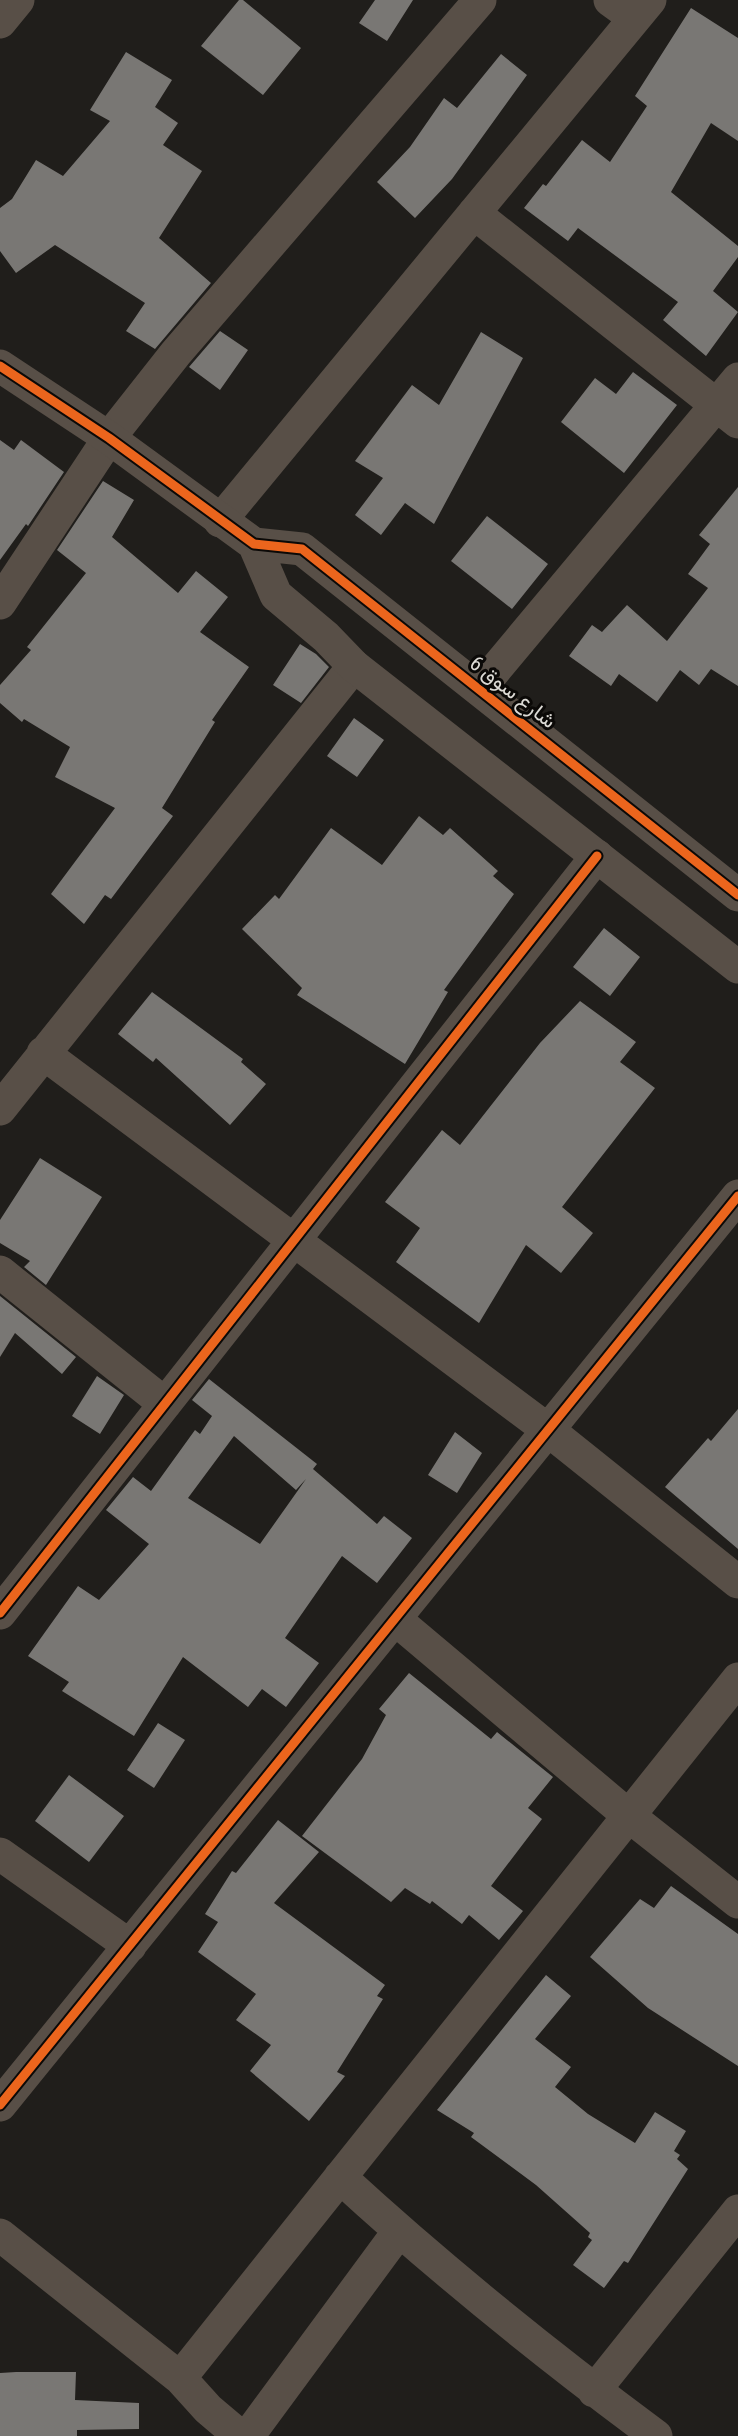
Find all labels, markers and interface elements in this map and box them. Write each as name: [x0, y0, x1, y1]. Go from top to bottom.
street label: شارع سوق 6: [464, 651, 561, 735]

